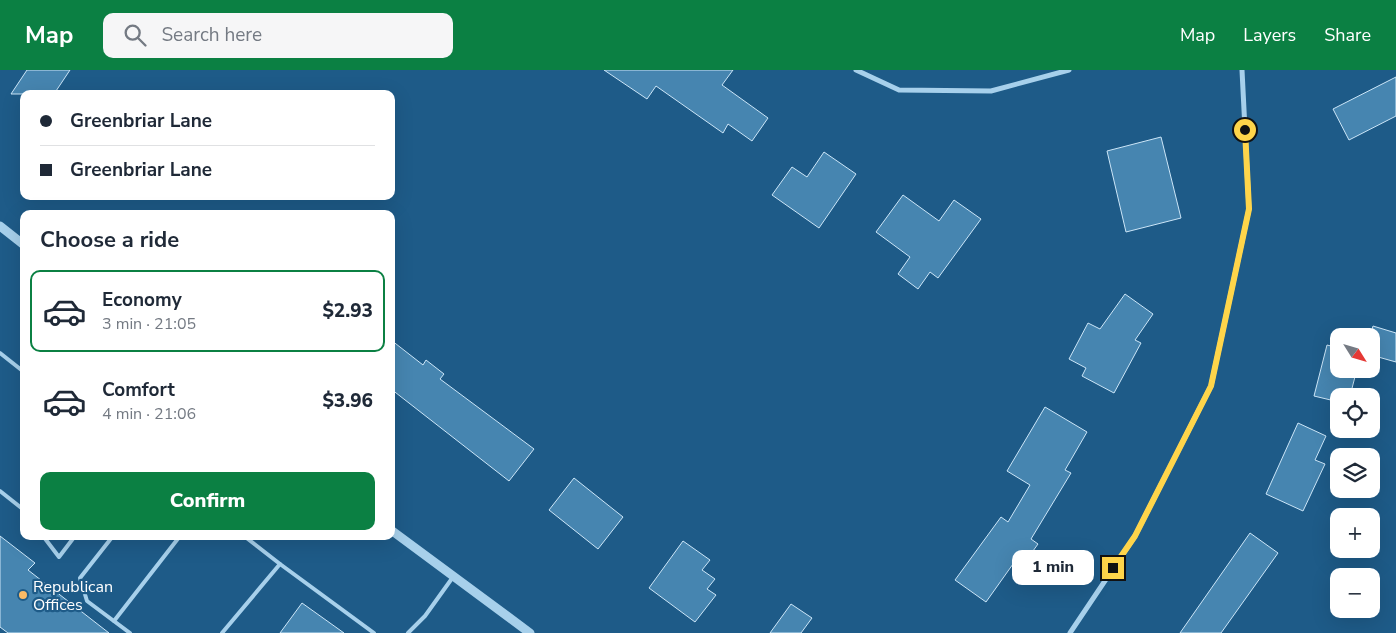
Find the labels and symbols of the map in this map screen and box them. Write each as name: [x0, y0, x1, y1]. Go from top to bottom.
route start: [1234, 119, 1256, 141]
north arrow: [1330, 328, 1380, 378]
callout: 1 min: [1013, 550, 1096, 586]
route end: [1102, 557, 1124, 579]
place label: Republican Offices: [33, 576, 113, 616]
marker: Republican Offices: [17, 589, 29, 601]

